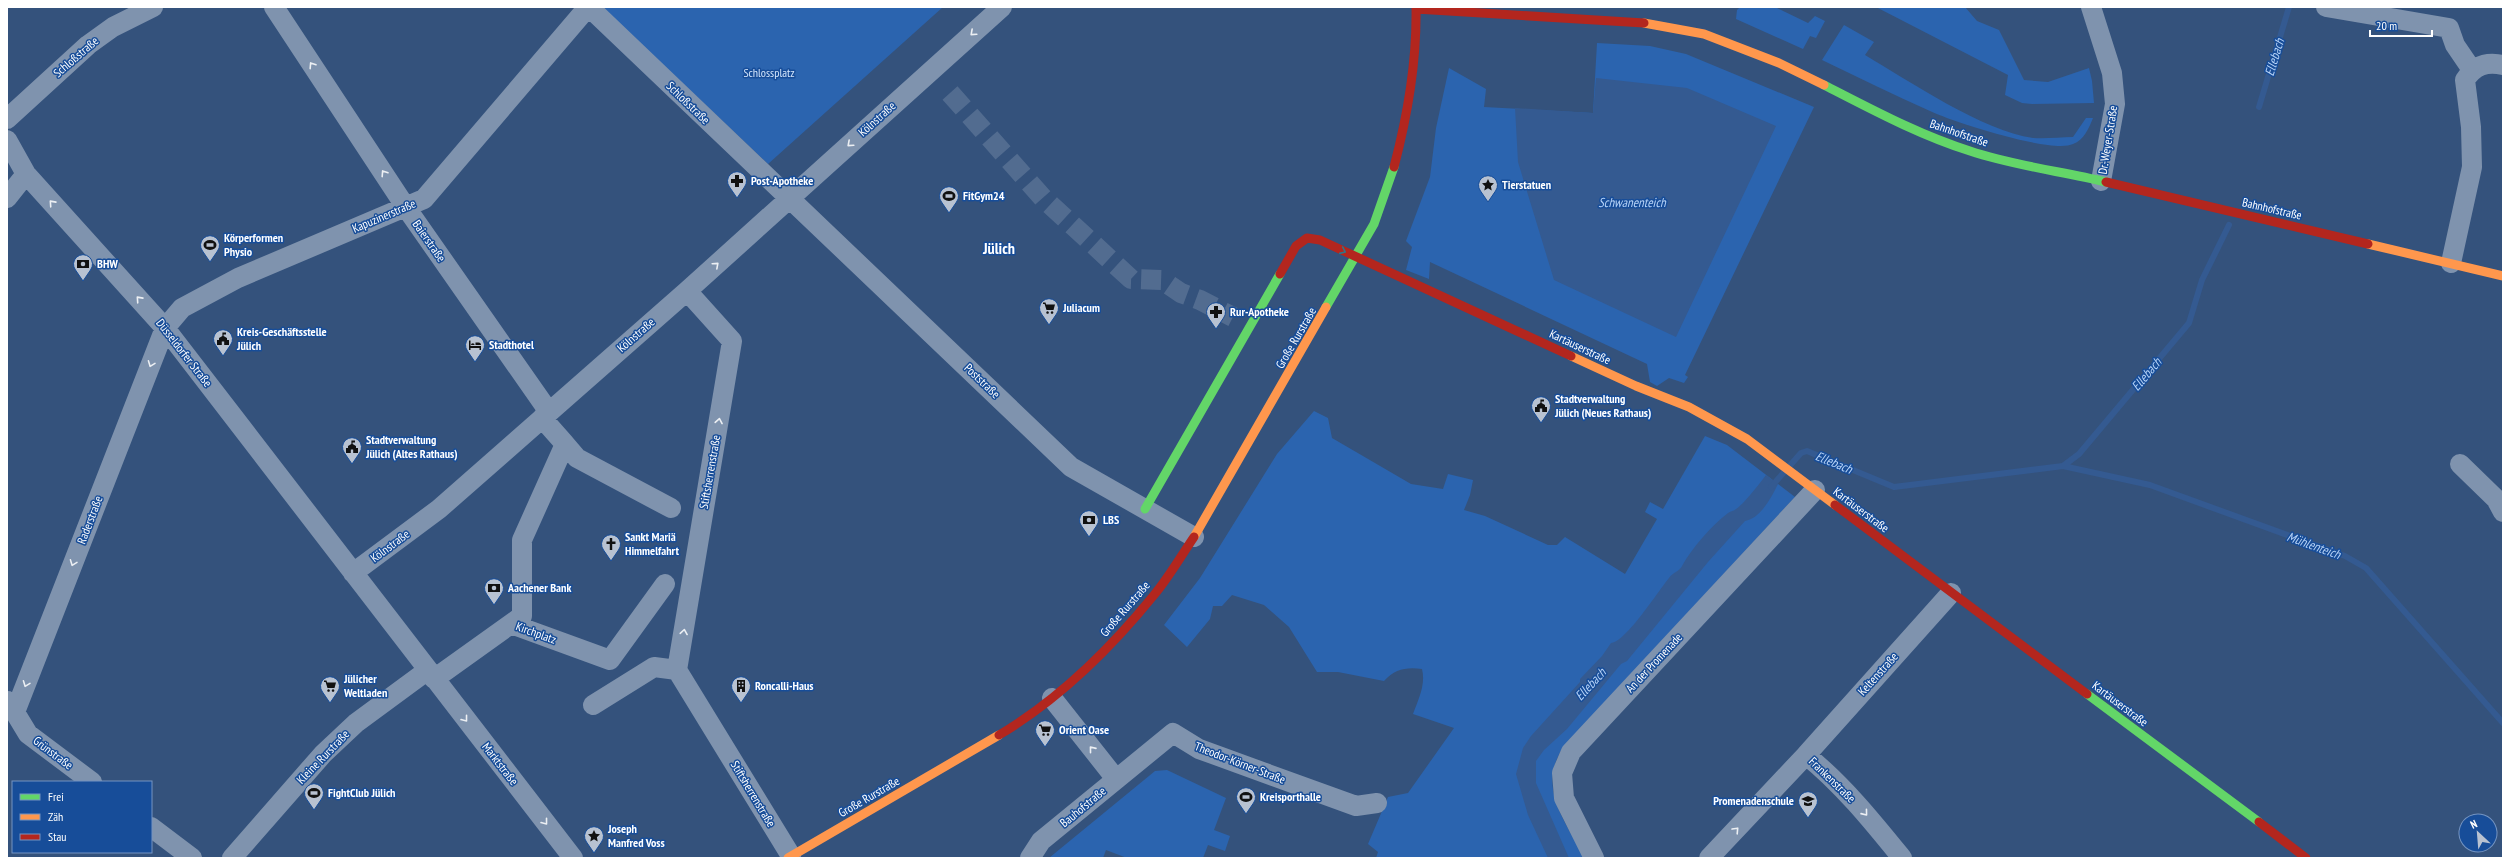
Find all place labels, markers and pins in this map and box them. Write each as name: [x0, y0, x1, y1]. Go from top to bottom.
pharmacy icon: Post-Apotheke: [726, 170, 748, 198]
place label: Post-Apotheke: [751, 173, 813, 188]
place icon: Tierstatuen: [1477, 174, 1499, 202]
place label: Tierstatuen: [1502, 177, 1551, 192]
sports icon: FitGym24: [938, 185, 960, 213]
place label: FitGym24: [963, 188, 1005, 203]
place label: Körperformen Physio: [224, 230, 283, 259]
sports icon: Körperformen Physio: [199, 234, 221, 262]
bank icon: BHW: [72, 253, 94, 281]
place label: BHW: [97, 256, 118, 271]
supermarket icon: Juliacum: [1038, 297, 1060, 325]
place label: Juliacum: [1062, 300, 1100, 315]
pharmacy icon: Rur-Apotheke: [1205, 301, 1227, 329]
place label: Rur-Apotheke: [1230, 304, 1289, 319]
place label: Kreis-Geschäftsstelle Jülich: [236, 324, 327, 353]
public building icon: Kreis-Geschäftsstelle Jülich: [212, 328, 234, 356]
hotel icon: Stadthotel: [464, 334, 486, 362]
place label: Stadthotel: [489, 337, 534, 352]
place label: Stadtverwaltung Jülich (Neues Rathaus): [1554, 391, 1651, 420]
public building icon: Stadtverwaltung Jülich (Neues Rathaus): [1530, 395, 1552, 423]
place label: Stadtverwaltung Jülich (Altes Rathaus): [365, 432, 458, 461]
public building icon: Stadtverwaltung Jülich (Altes Rathaus): [341, 436, 363, 464]
bank icon: LBS: [1078, 509, 1100, 537]
place label: LBS: [1103, 512, 1119, 527]
place label: Sankt Mariä Himmelfahrt: [625, 529, 679, 558]
church icon: Sankt Mariä Himmelfahrt: [600, 533, 622, 561]
bank icon: Aachener Bank: [483, 577, 505, 605]
place label: Aachener Bank: [507, 580, 571, 595]
place label: Jülicher Weltladen: [343, 671, 387, 700]
supermarket icon: Jülicher Weltladen: [319, 675, 341, 703]
building icon: Roncalli-Haus: [730, 675, 752, 703]
place label: Roncalli-Haus: [755, 678, 813, 693]
supermarket icon: Orient Oase: [1034, 719, 1056, 747]
place label: Orient Oase: [1059, 722, 1109, 737]
sports icon: FightClub Jülich: [303, 782, 325, 810]
place label: FightClub Jülich: [328, 785, 395, 800]
sports icon: Kreisporthalle: [1235, 786, 1257, 814]
place label: Kreisporthalle: [1260, 789, 1321, 804]
school or university icon: Promenadenschule: [1797, 790, 1819, 818]
place label: Promenadenschule: [1713, 793, 1794, 808]
place label: Joseph Manfred Voss: [607, 821, 665, 850]
place icon: Joseph Manfred Voss: [583, 825, 605, 853]

